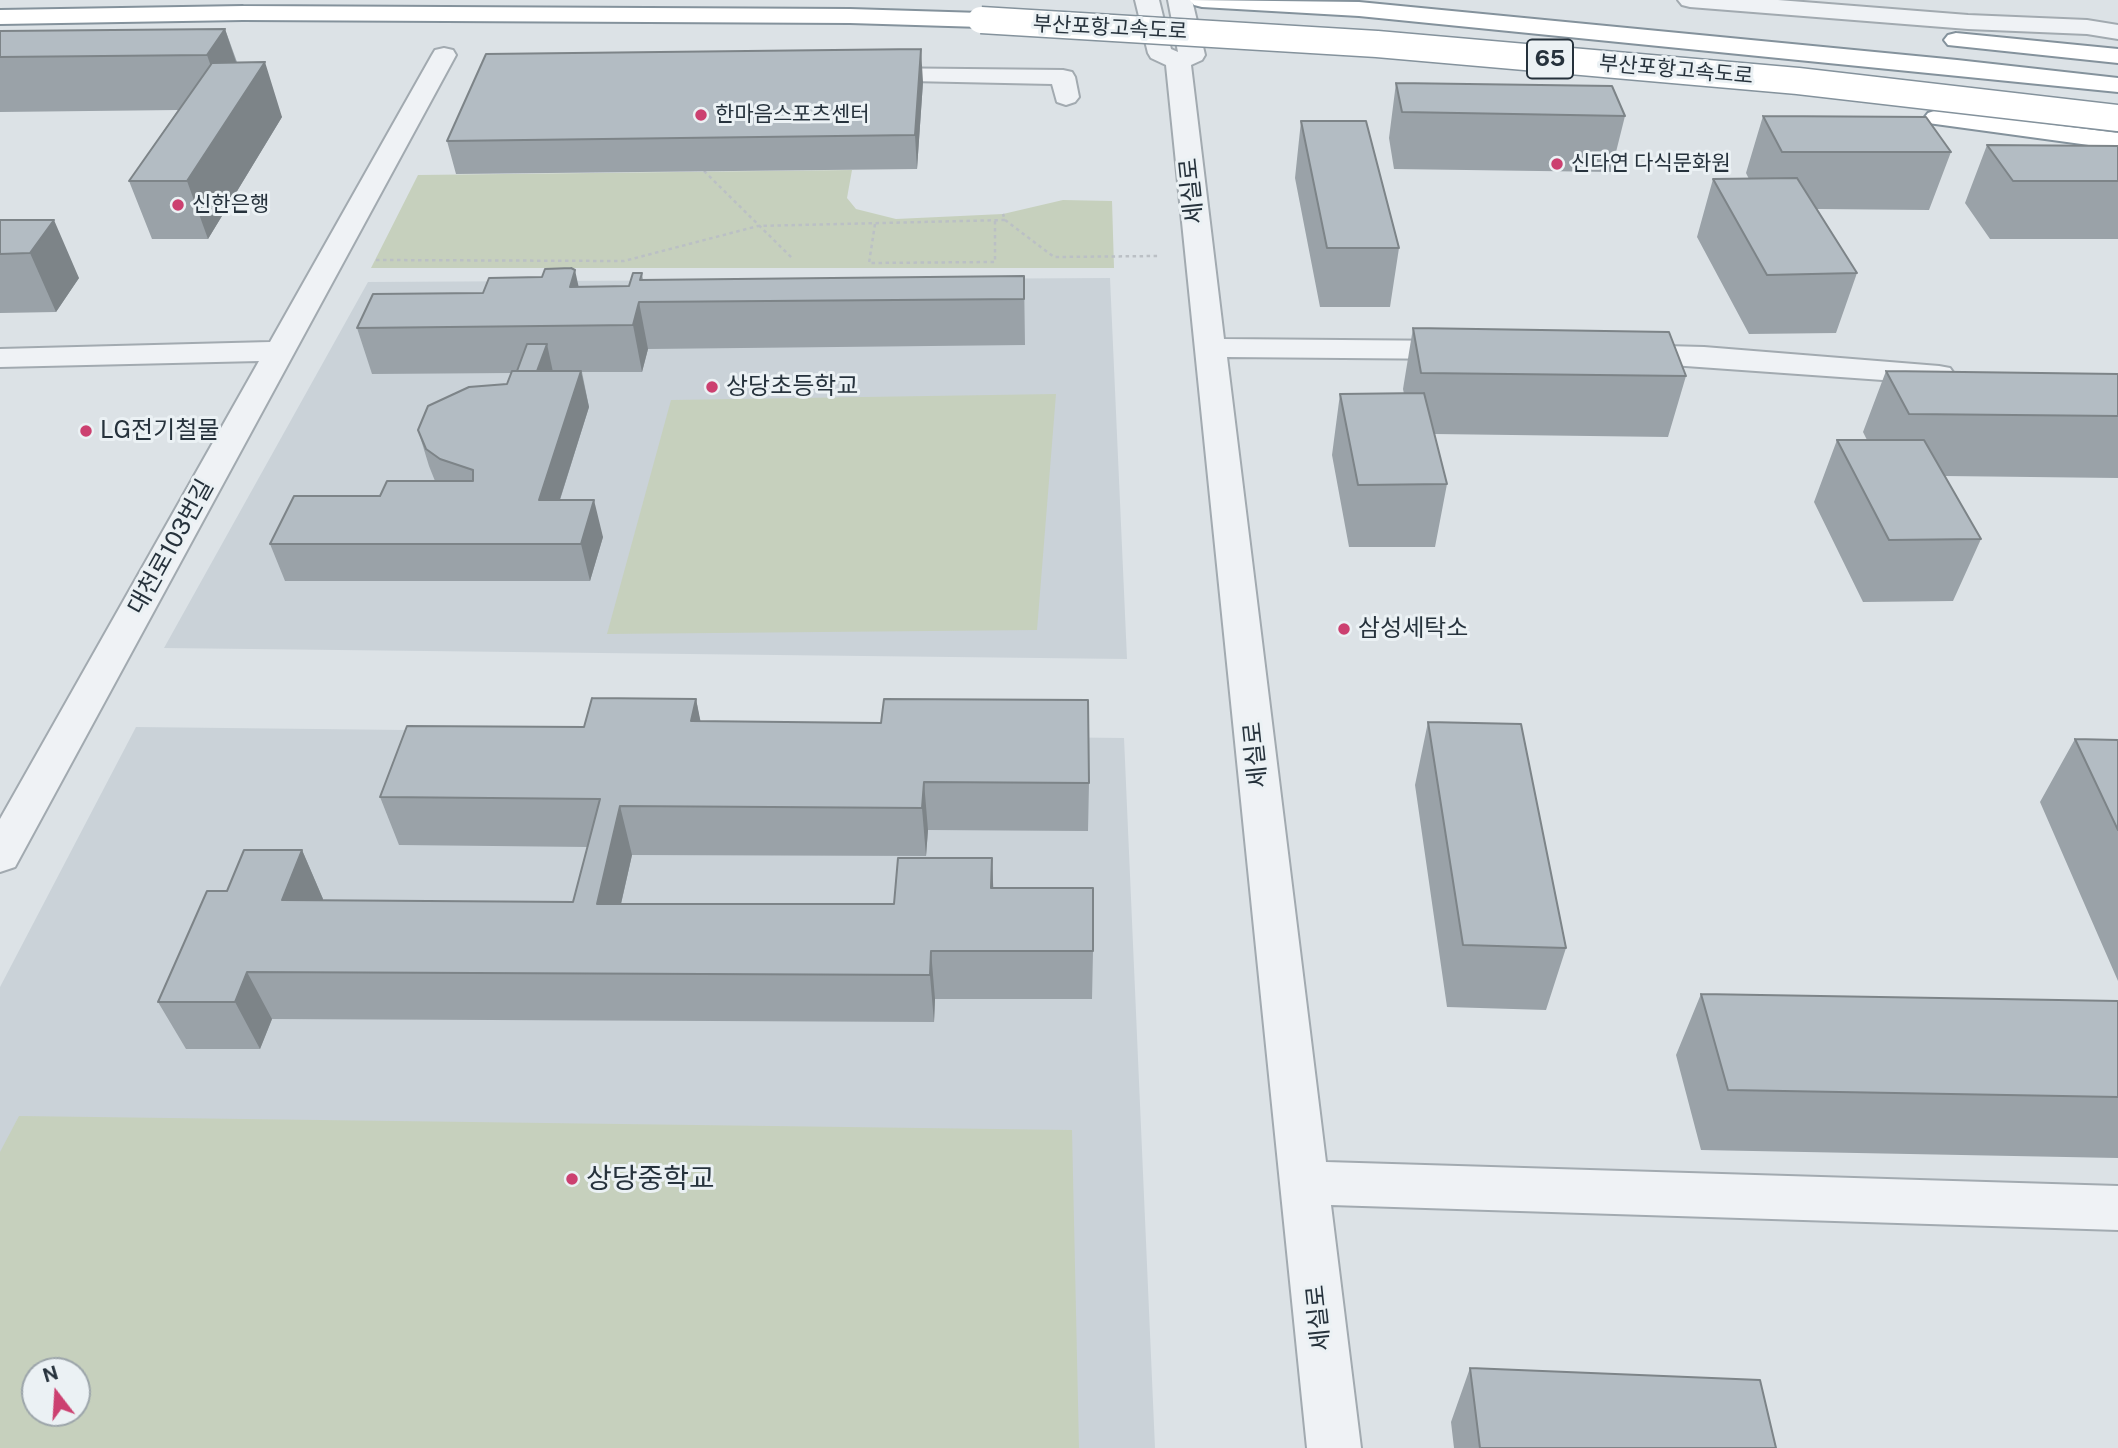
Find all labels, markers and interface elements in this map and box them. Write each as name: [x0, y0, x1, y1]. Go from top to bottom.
street label: 부산포항고속도로: [1032, 11, 1188, 45]
road number: 65: [1527, 40, 1573, 78]
street label: 부산포항고속도로: [1598, 51, 1754, 89]
place label: 한마음스포츠센터: [715, 102, 870, 128]
marker: 한마음스포츠센터: [693, 107, 709, 123]
place label: 신다연 다식문화원: [1571, 151, 1731, 177]
marker: 신다연 다식문화원: [1549, 156, 1565, 172]
street label: 세실로: [1174, 157, 1210, 225]
place label: 신한은행: [192, 192, 269, 218]
marker: 신한은행: [170, 197, 186, 213]
place label: 상당초등학교: [726, 373, 858, 401]
marker: 상당초등학교: [704, 379, 720, 395]
place label: LG전기철물: [100, 417, 219, 445]
marker: LG전기철물: [78, 423, 94, 439]
street label: 대천로103번길: [122, 475, 220, 619]
place label: 삼성세탁소: [1358, 615, 1468, 643]
marker: 삼성세탁소: [1336, 621, 1352, 637]
street label: 세실로: [1238, 721, 1274, 789]
place label: 상당중학교: [586, 1162, 715, 1196]
marker: 상당중학교: [564, 1171, 580, 1187]
street label: 세실로: [1301, 1284, 1337, 1352]
north arrow: [21, 1357, 91, 1427]
text: N: [40, 1361, 61, 1387]

